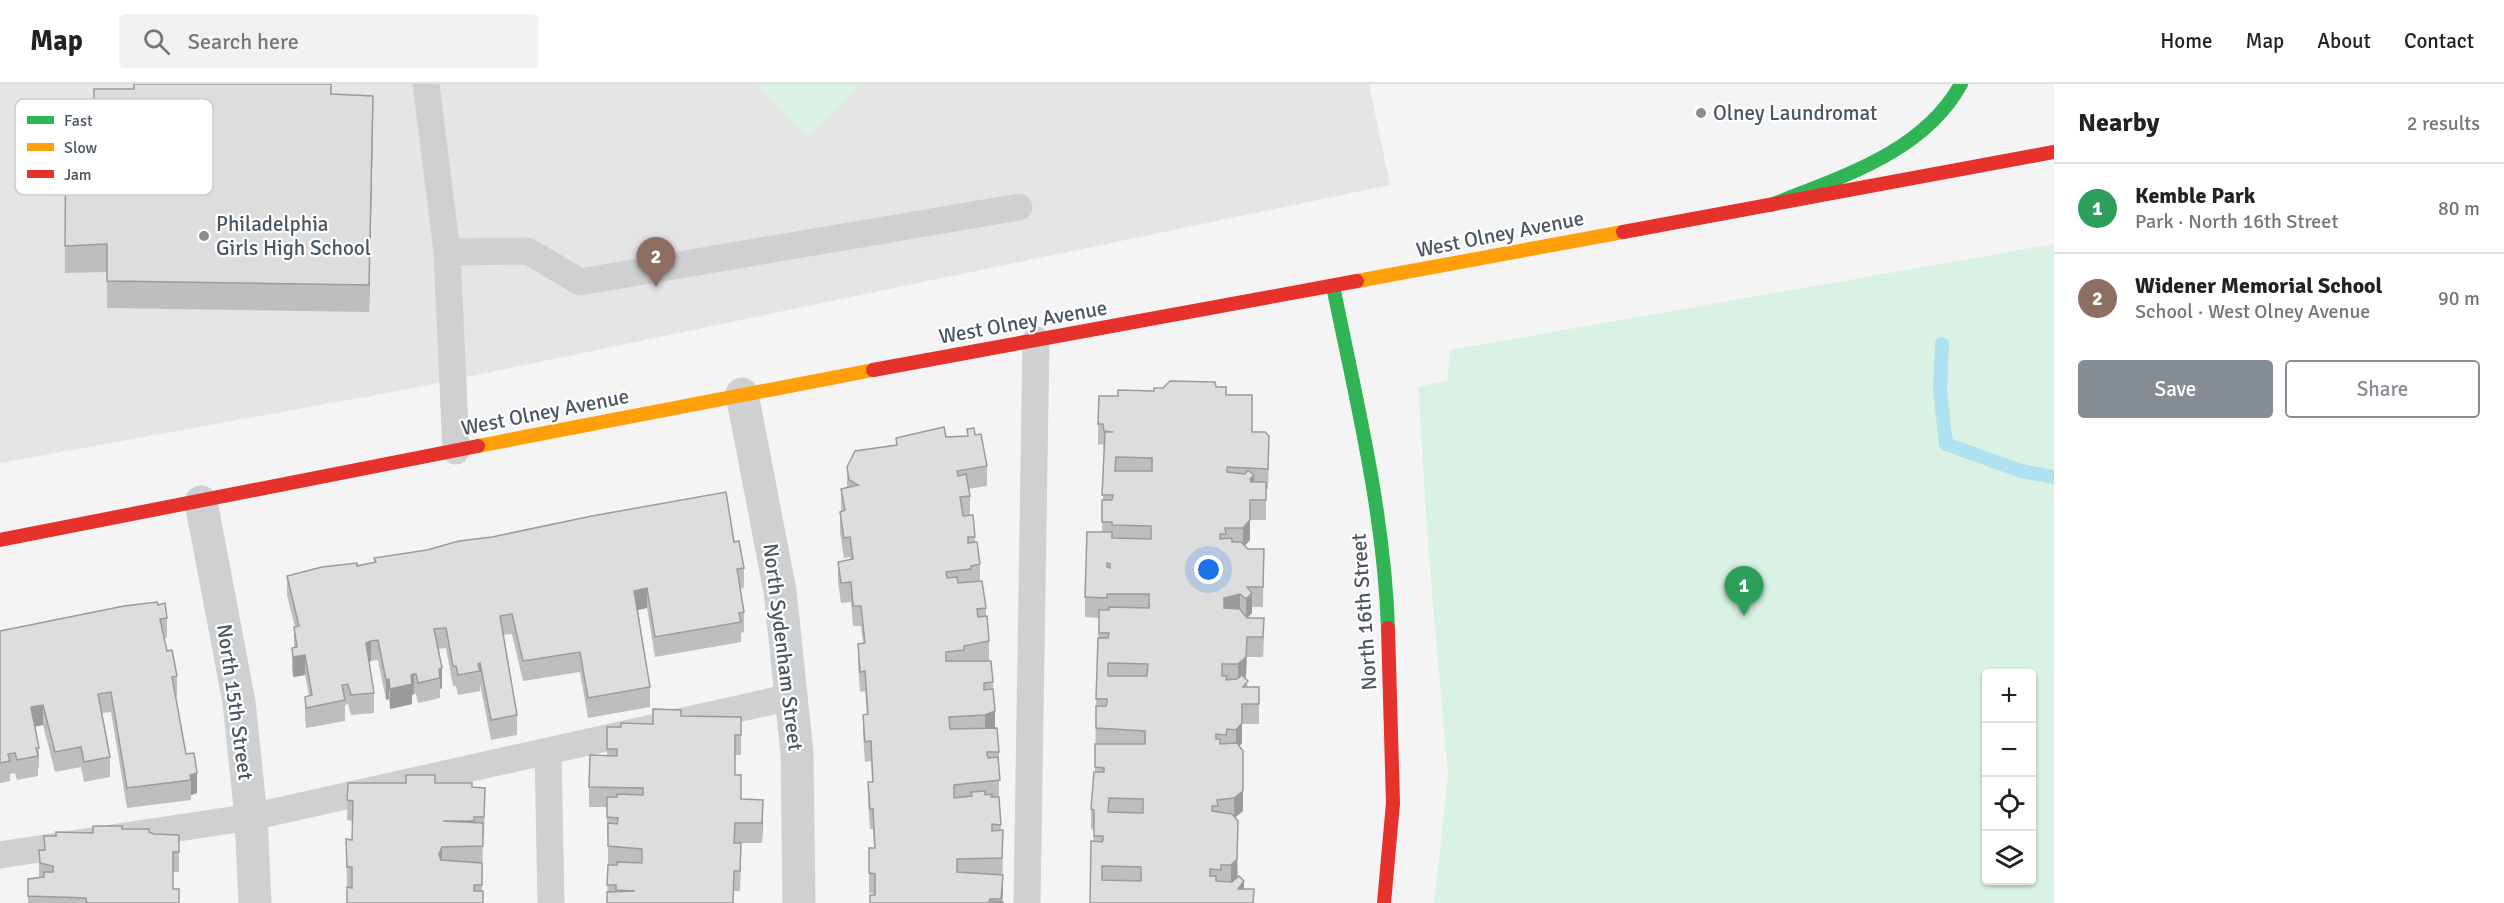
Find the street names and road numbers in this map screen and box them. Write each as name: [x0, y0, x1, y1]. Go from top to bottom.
street label: West Olney Avenue: [1414, 205, 1586, 263]
street label: West Olney Avenue: [937, 294, 1109, 350]
street label: West Olney Avenue: [459, 383, 631, 441]
street label: North 16th Street: [1346, 533, 1382, 691]
street label: North Sydenham Street: [757, 542, 809, 752]
street label: North 15th Street: [211, 622, 259, 782]

